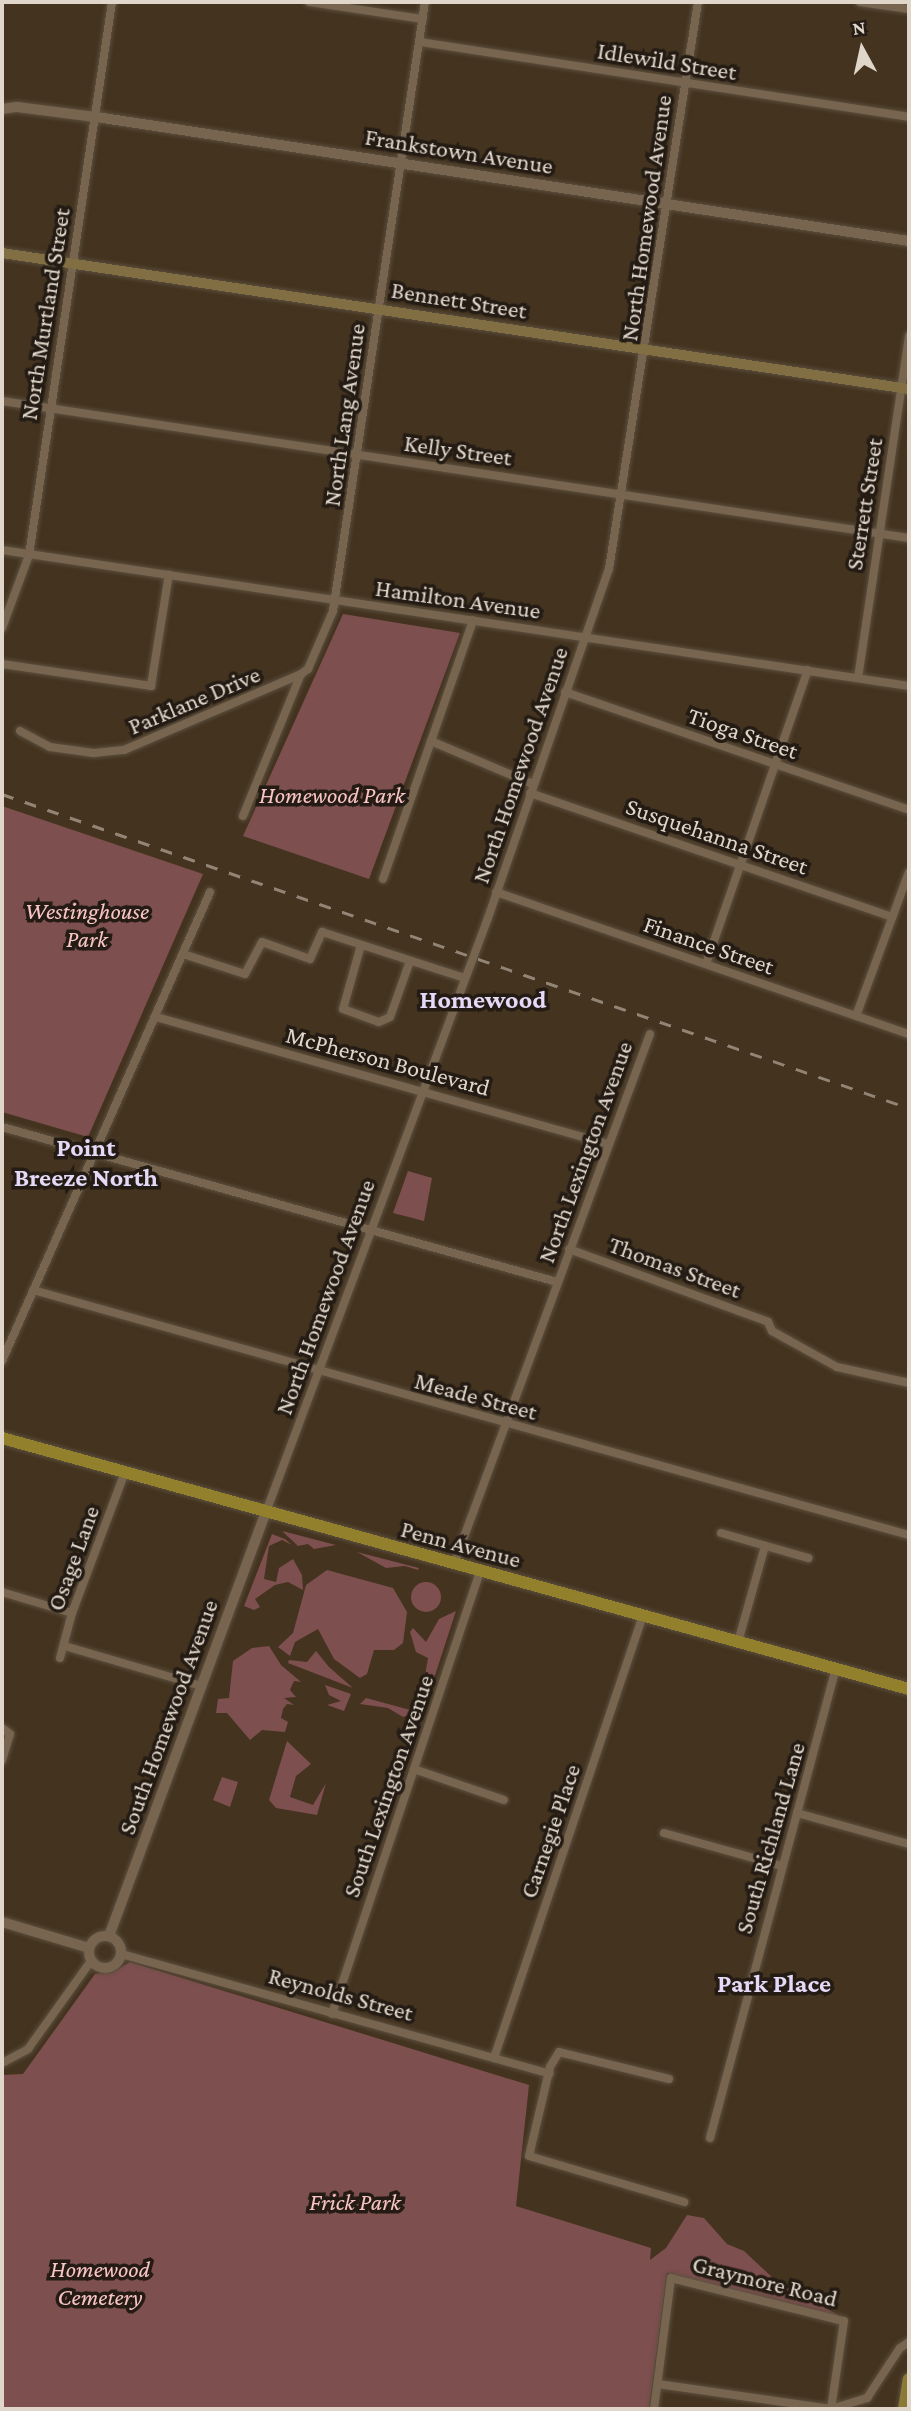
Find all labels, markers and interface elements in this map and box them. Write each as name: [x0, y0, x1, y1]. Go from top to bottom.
north arrow: [827, 14, 897, 84]
text: N: [851, 16, 867, 39]
street label: Idlewild Street: [595, 36, 739, 86]
street label: North Homewood Avenue: [614, 93, 678, 343]
street label: Frankstown Avenue: [363, 122, 555, 180]
street label: North Murtland Street: [14, 206, 76, 422]
street label: Bennett Street: [389, 275, 529, 325]
street label: North Lang Avenue: [317, 322, 371, 508]
street label: Kelly Street: [402, 428, 514, 472]
street label: Sterrett Street: [839, 436, 889, 572]
street label: Hamilton Avenue: [374, 573, 542, 625]
street label: North Homewood Avenue: [466, 643, 574, 887]
street label: Parklane Drive: [124, 659, 264, 741]
street label: Tioga Street: [684, 701, 802, 765]
park label: Homewood Park: [259, 781, 405, 809]
street label: Susquehanna Street: [622, 791, 812, 881]
park label: Westinghouse Park: [25, 897, 149, 953]
street label: Finance Street: [640, 909, 778, 981]
district label: Homewood: [420, 984, 546, 1016]
street label: McPherson Boulevard: [283, 1020, 493, 1102]
street label: North Lexington Avenue: [532, 1037, 638, 1267]
district label: Point Breeze North: [14, 1132, 158, 1194]
street label: North Homewood Avenue: [269, 1176, 381, 1418]
street label: Thomas Street: [605, 1230, 745, 1304]
street label: Meade Street: [412, 1366, 540, 1426]
street label: Osage Lane: [41, 1502, 105, 1614]
street label: Penn Avenue: [398, 1514, 524, 1574]
street label: South Homewood Avenue: [112, 1596, 224, 1838]
street label: South Lexington Avenue: [336, 1671, 440, 1901]
street label: South Richland Lane: [729, 1739, 811, 1937]
street label: Carnegie Place: [514, 1760, 586, 1902]
street label: Reynolds Street: [266, 1961, 416, 2027]
district label: Park Place: [717, 1968, 831, 2000]
park label: Frick Park: [309, 2188, 401, 2216]
street label: Graymore Road: [690, 2249, 840, 2313]
park label: Homewood Cemetery: [50, 2255, 150, 2311]

